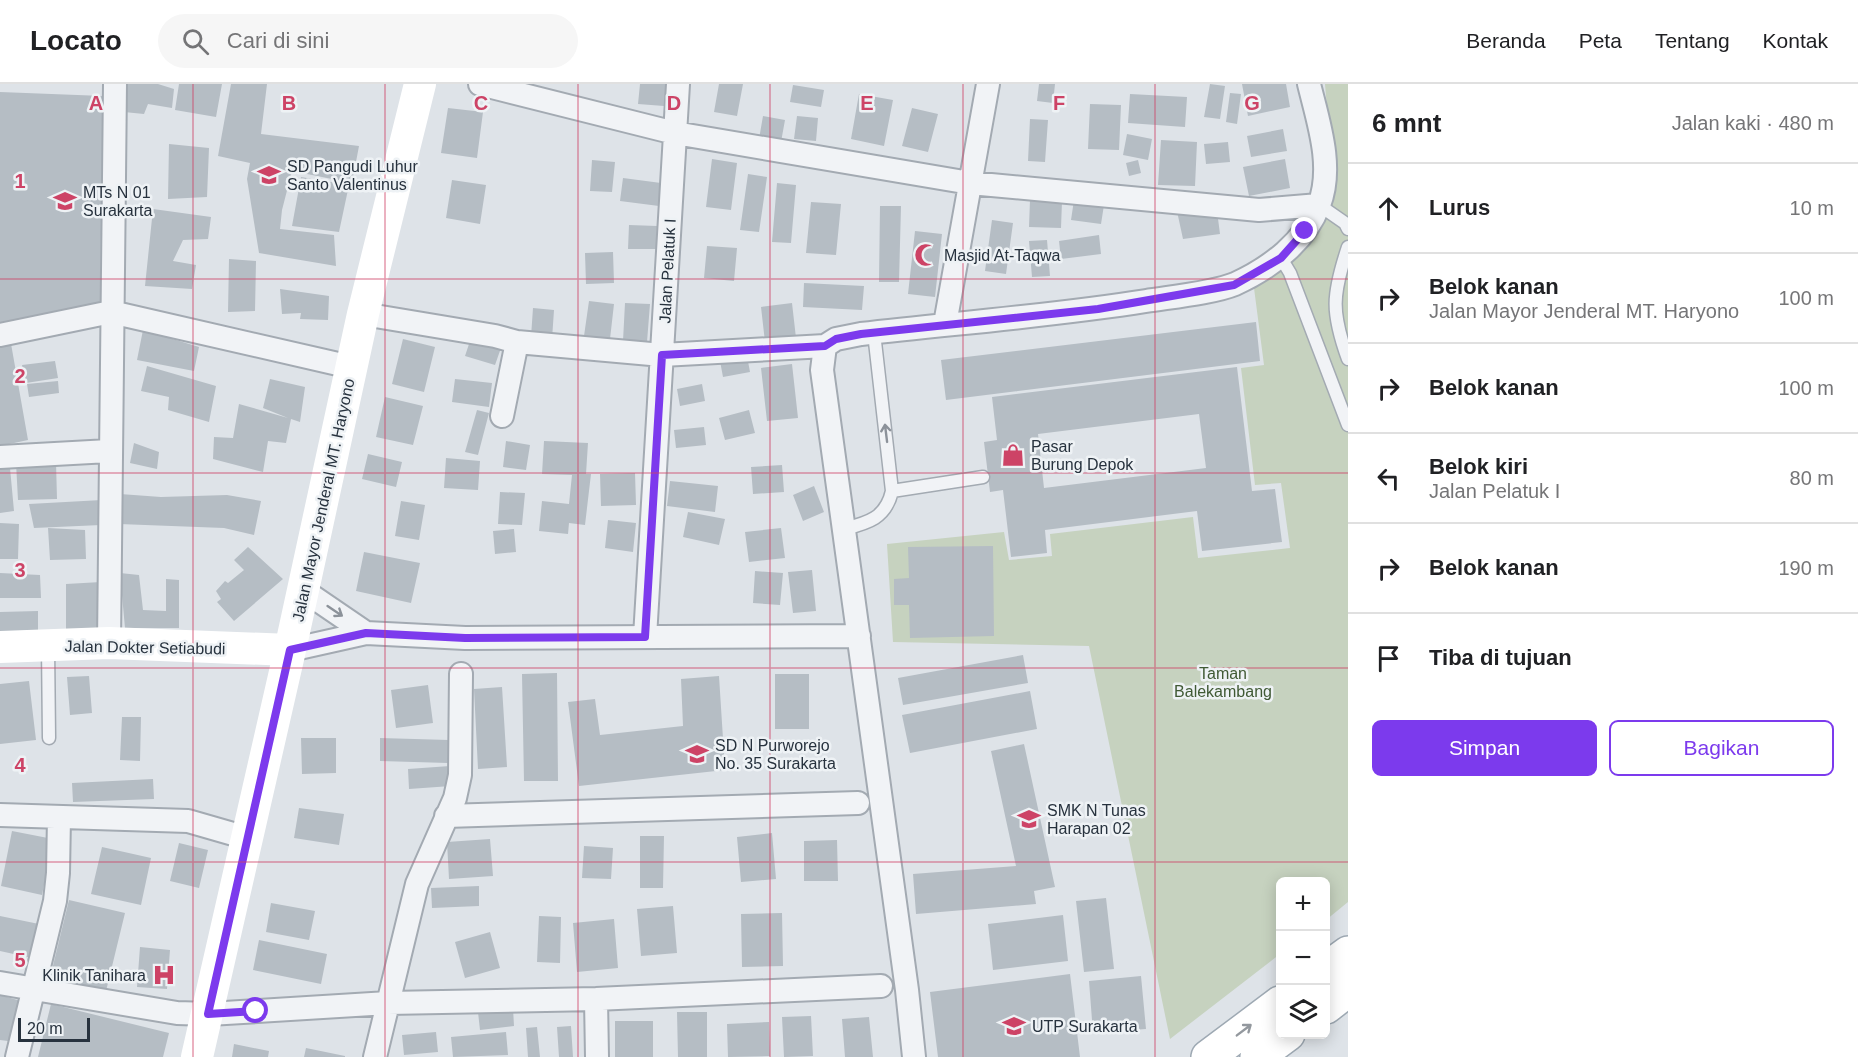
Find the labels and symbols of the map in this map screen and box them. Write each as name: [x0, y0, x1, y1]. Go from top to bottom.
text: A: [89, 92, 103, 114]
text: B: [282, 92, 296, 114]
text: C: [474, 92, 488, 114]
text: D: [667, 92, 681, 114]
text: E: [860, 92, 874, 114]
text: F: [1053, 92, 1065, 114]
text: G: [1244, 92, 1260, 114]
place label: SD Pangudi Luhur Santo Valentinus: [287, 158, 418, 193]
school or university icon: SD Pangudi Luhur Santo Valentinus: [256, 162, 282, 188]
text: 1: [14, 170, 26, 192]
place label: MTs N 01 Surakarta: [83, 184, 152, 219]
school or university icon: MTs N 01 Surakarta: [52, 188, 78, 214]
route end: [1291, 217, 1317, 243]
street label: Jalan Pelatuk I: [656, 218, 679, 324]
mosque icon: Masjid At-Taqwa: [913, 242, 939, 268]
place label: Masjid At-Taqwa: [944, 247, 1061, 264]
text: 2: [14, 365, 26, 387]
street label: Jalan Mayor Jenderal MT. Haryono: [289, 377, 358, 623]
one-way arrow: [880, 424, 891, 444]
place label: Pasar Burung Depok: [1031, 438, 1134, 473]
shop icon: Pasar Burung Depok: [1000, 442, 1026, 468]
text: 3: [14, 559, 26, 581]
one-way arrow: [326, 605, 343, 618]
street label: Jalan Dokter Setiabudi: [64, 638, 226, 657]
park label: Taman Balekambang: [1174, 665, 1272, 700]
place label: SD N Purworejo No. 35 Surakarta: [715, 737, 836, 772]
school or university icon: SD N Purworejo No. 35 Surakarta: [684, 741, 710, 767]
text: 4: [14, 754, 26, 776]
place label: SMK N Tunas Harapan 02: [1047, 802, 1146, 837]
school or university icon: SMK N Tunas Harapan 02: [1016, 806, 1042, 832]
text: 5: [14, 949, 26, 971]
hospital icon: Klinik Tanihara: [151, 962, 177, 988]
place label: Klinik Tanihara: [42, 967, 146, 984]
route start: [242, 997, 268, 1023]
school or university icon: UTP Surakarta: [1001, 1013, 1027, 1039]
scale bar: [18, 1015, 90, 1042]
place label: UTP Surakarta: [1032, 1018, 1138, 1035]
one-way arrow: [1236, 1024, 1252, 1037]

